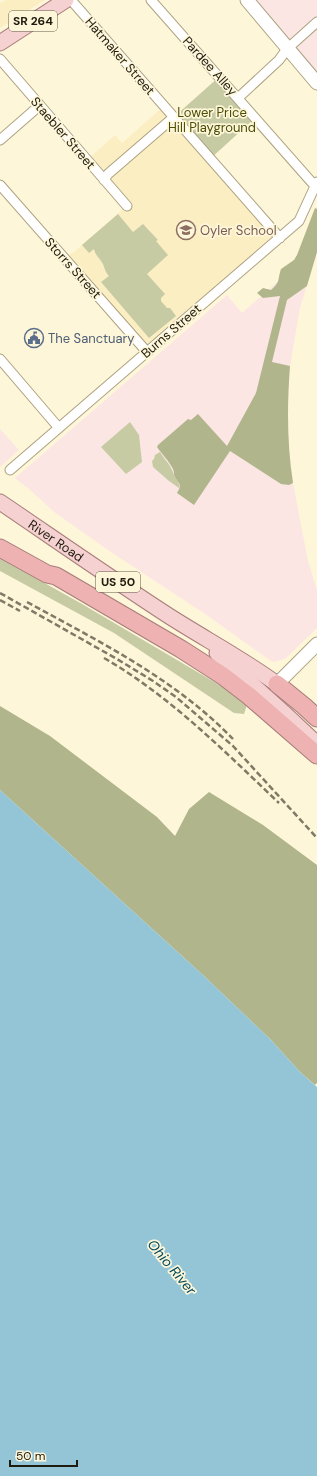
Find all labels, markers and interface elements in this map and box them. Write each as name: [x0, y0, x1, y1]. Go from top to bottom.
road number: SR 264: [9, 11, 57, 31]
street label: Hatmaker Street: [81, 13, 159, 99]
street label: Pardee Alley: [179, 33, 241, 99]
street label: Staebler Street: [27, 93, 99, 173]
park label: Lower Price Hill Playground: [168, 104, 256, 136]
school or university icon: Oyler School: [175, 219, 197, 241]
place label: Oyler School: [200, 222, 277, 239]
street label: Storrs Street: [41, 234, 105, 302]
street label: Burns Street: [137, 300, 205, 362]
public building icon: The Sanctuary: [23, 327, 45, 349]
place label: The Sanctuary: [48, 330, 135, 347]
street label: River Road: [25, 515, 87, 565]
road number: US 50: [96, 572, 140, 592]
water label: Ohio River: [144, 1236, 201, 1299]
scale bar: [10, 1442, 77, 1468]
text: 50 m: [16, 1448, 45, 1464]

